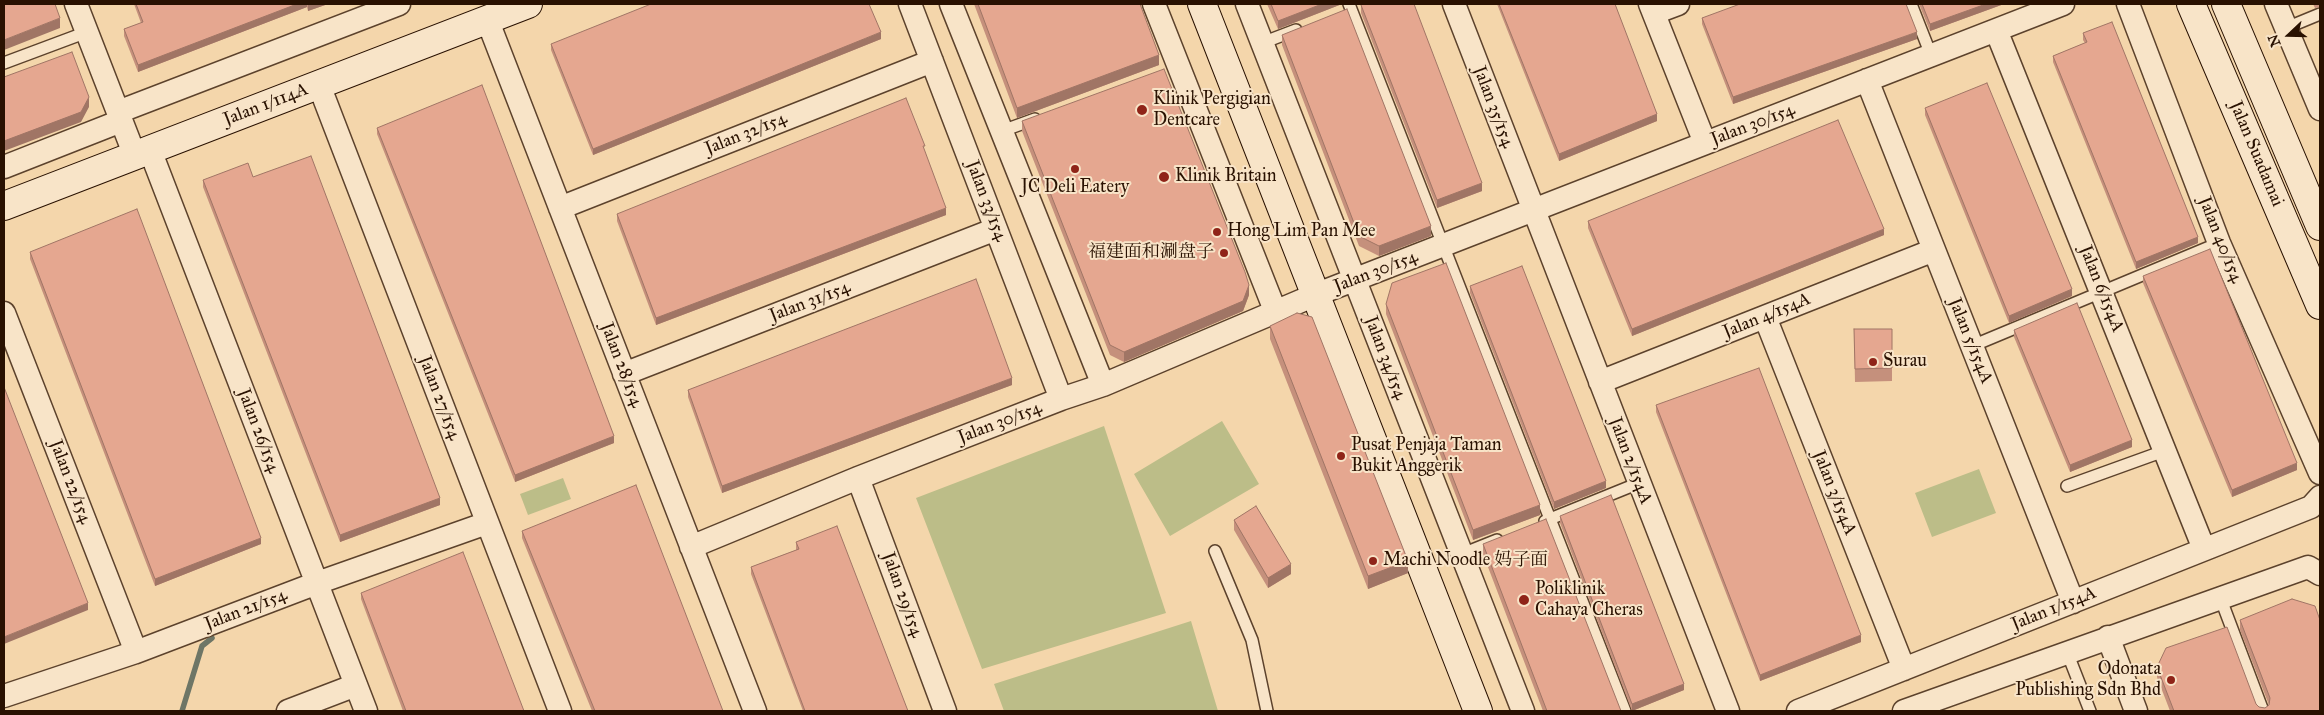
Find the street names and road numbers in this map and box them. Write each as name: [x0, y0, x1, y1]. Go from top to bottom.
street label: Jalan 35/154: [1468, 63, 1518, 151]
street label: Jalan 1/114A: [221, 79, 311, 131]
street label: Jalan Suadamai: [2224, 98, 2288, 210]
street label: Jalan 30/154: [1708, 99, 1798, 151]
street label: Jalan 32/154: [702, 108, 790, 160]
street label: Jalan 33/154: [961, 158, 1011, 244]
street label: Jalan 40/154: [2193, 194, 2247, 286]
street label: Jalan 6/154A: [2074, 242, 2128, 336]
street label: Jalan 30/154: [1331, 246, 1421, 298]
street label: Jalan 31/154: [767, 277, 853, 327]
street label: Jalan 4/154A: [1720, 289, 1814, 343]
street label: Jalan 5/154A: [1943, 295, 1997, 387]
street label: Jalan 34/154: [1359, 313, 1411, 403]
street label: Jalan 28/154: [595, 320, 647, 410]
street label: Jalan 27/154: [413, 353, 465, 443]
street label: Jalan 26/154: [232, 386, 284, 476]
street label: Jalan 30/154: [955, 397, 1045, 449]
street label: Jalan 2/154A: [1604, 415, 1656, 507]
street label: Jalan 22/154: [44, 437, 96, 527]
street label: Jalan 3/154A: [1807, 447, 1861, 539]
street label: Jalan 29/154: [877, 550, 927, 640]
street label: Jalan 1/154A: [2008, 582, 2100, 636]
street label: Jalan 21/154: [202, 584, 290, 636]

